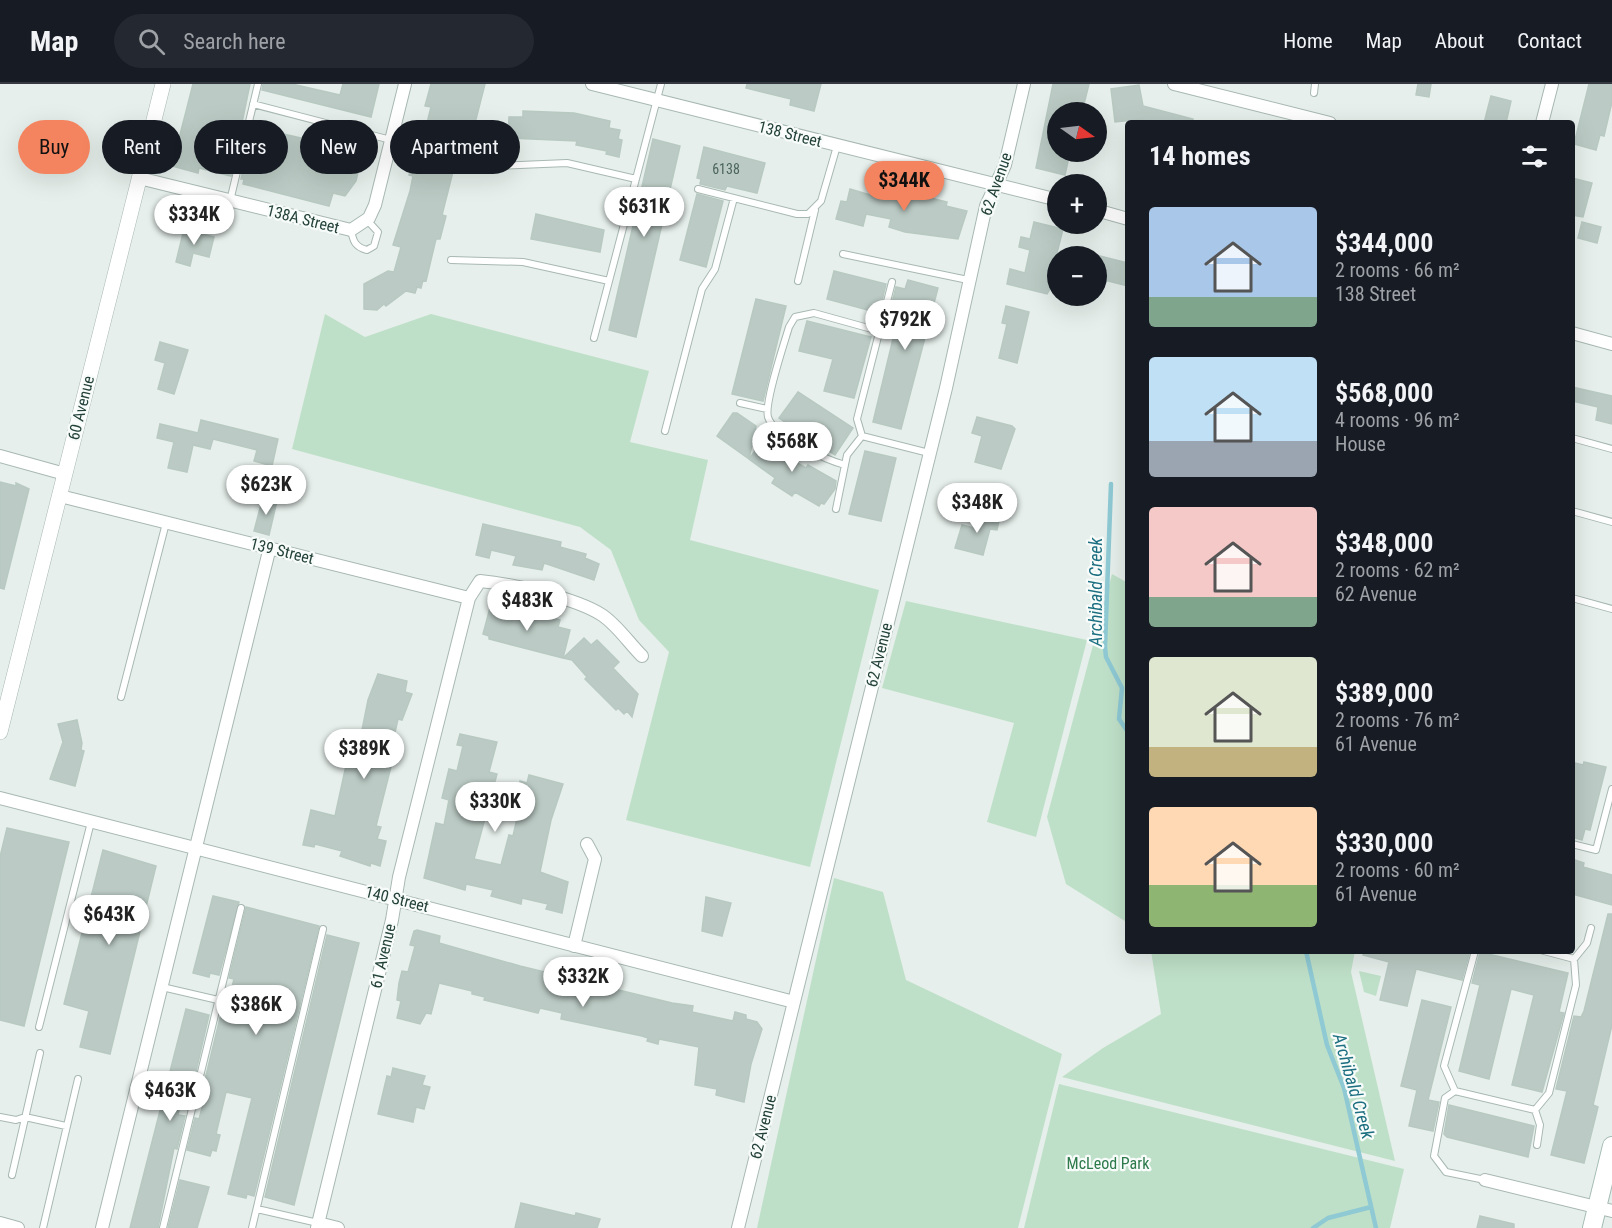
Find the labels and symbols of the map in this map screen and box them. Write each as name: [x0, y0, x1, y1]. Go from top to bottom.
north arrow: [1047, 102, 1107, 162]
street label: 138 Street: [756, 117, 824, 151]
street label: 62 Avenue: [976, 150, 1016, 218]
house number: 6138: [712, 161, 740, 177]
pin: $344K: [862, 161, 946, 212]
pin: $631K: [602, 187, 686, 238]
pin: $334K: [152, 195, 236, 246]
street label: 138A Street: [265, 201, 341, 237]
pin: $792K: [863, 300, 947, 351]
street label: 60 Avenue: [64, 374, 98, 442]
pin: $568K: [750, 422, 834, 473]
pin: $623K: [224, 465, 308, 516]
pin: $348K: [935, 483, 1019, 534]
street label: 139 Street: [248, 534, 316, 568]
water label: Archibald Creek: [1085, 536, 1106, 647]
pin: $483K: [485, 581, 569, 632]
street label: 62 Avenue: [862, 621, 896, 689]
pin: $389K: [322, 729, 406, 780]
pin: $330K: [453, 782, 537, 833]
street label: 140 Street: [363, 882, 431, 916]
pin: $643K: [67, 895, 151, 946]
street label: 61 Avenue: [366, 922, 400, 990]
pin: $332K: [541, 957, 625, 1008]
pin: $386K: [214, 985, 298, 1036]
water label: Archibald Creek: [1329, 1030, 1379, 1142]
pin: $463K: [128, 1071, 212, 1122]
street label: 62 Avenue: [746, 1093, 780, 1161]
park label: McLeod Park: [1067, 1154, 1150, 1173]

